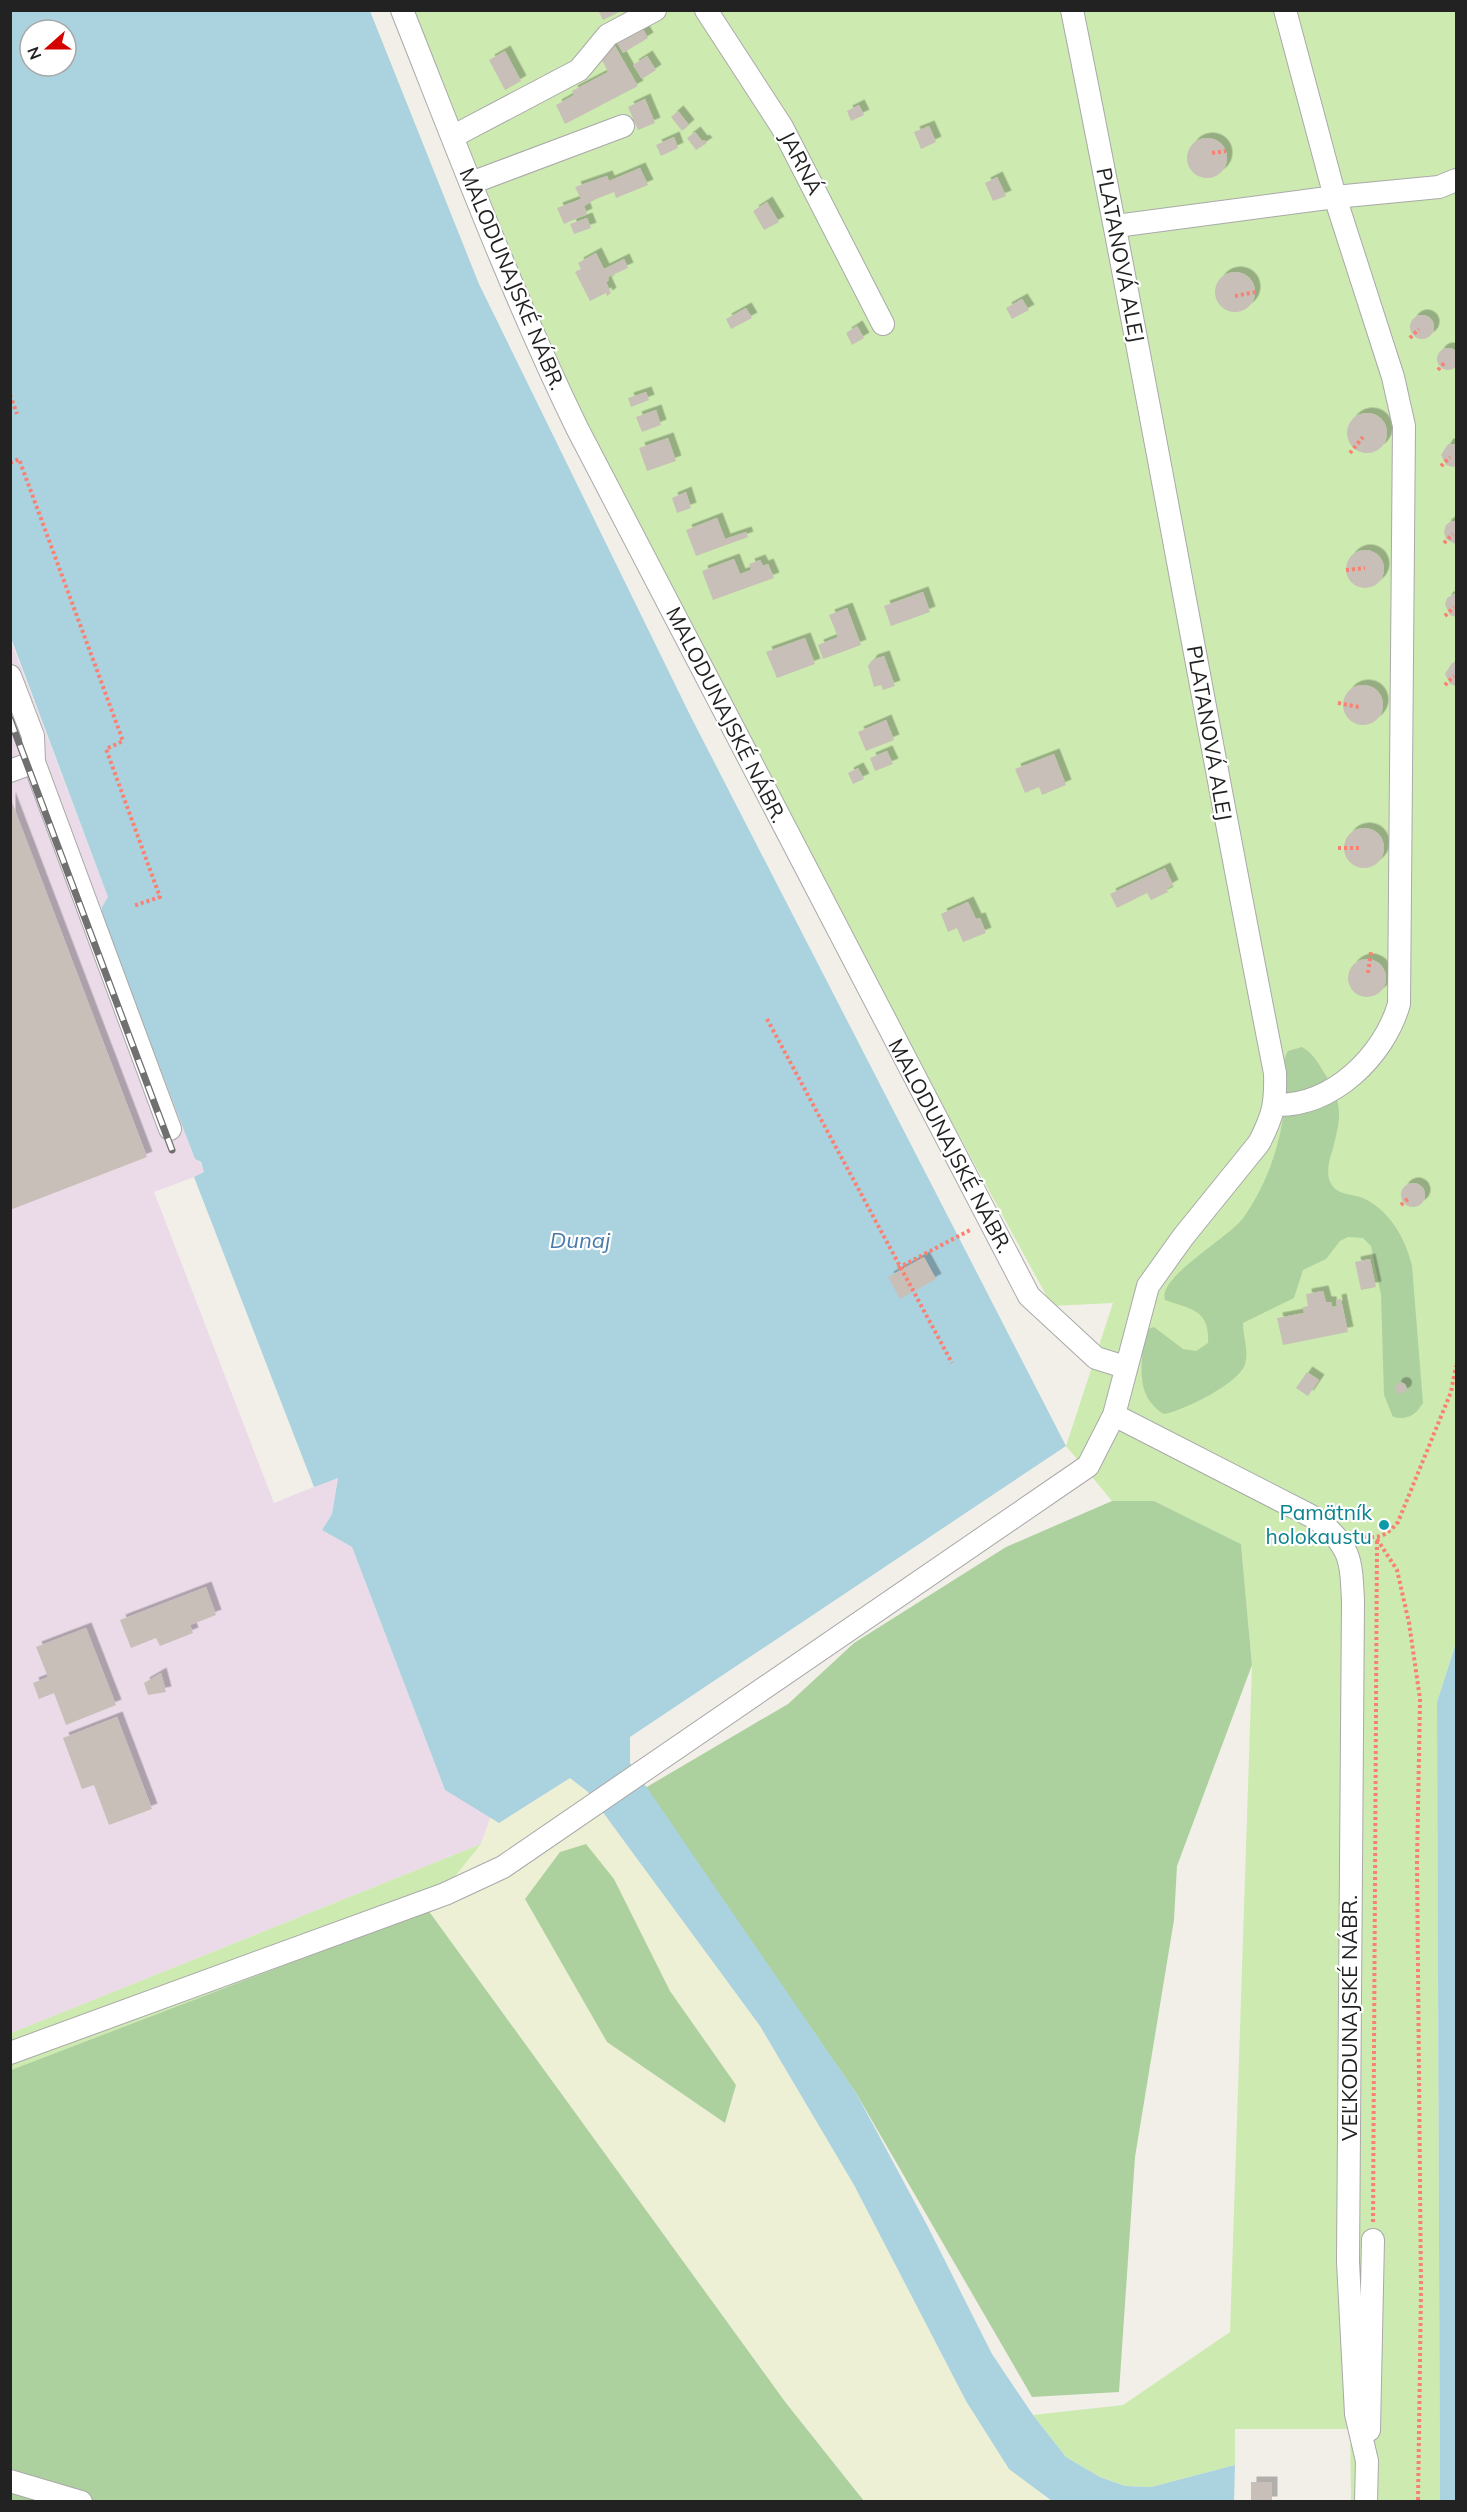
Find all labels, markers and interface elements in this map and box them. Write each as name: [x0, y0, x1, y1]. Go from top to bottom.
north arrow: [18, 18, 78, 78]
text: N: [22, 44, 45, 63]
street label: JARNÁ: [775, 126, 829, 199]
street label: MALODUNAJSKÉ NÁBR.: [454, 164, 572, 394]
street label: PLATANOVÁ ALEJ: [1091, 165, 1151, 344]
street label: MALODUNAJSKÉ NÁBR.: [661, 602, 793, 827]
street label: PLATANOVÁ ALEJ: [1182, 643, 1238, 822]
street label: MALODUNAJSKÉ NÁBR.: [883, 1034, 1018, 1257]
water label: Dunaj: [550, 1226, 611, 1254]
place label: Pamätník holokaustu: [1266, 1499, 1372, 1549]
marker: Pamätník holokaustu: [1377, 1518, 1391, 1532]
street label: VEĽKODUNAJSKÉ NÁBR.: [1336, 1895, 1362, 2141]

